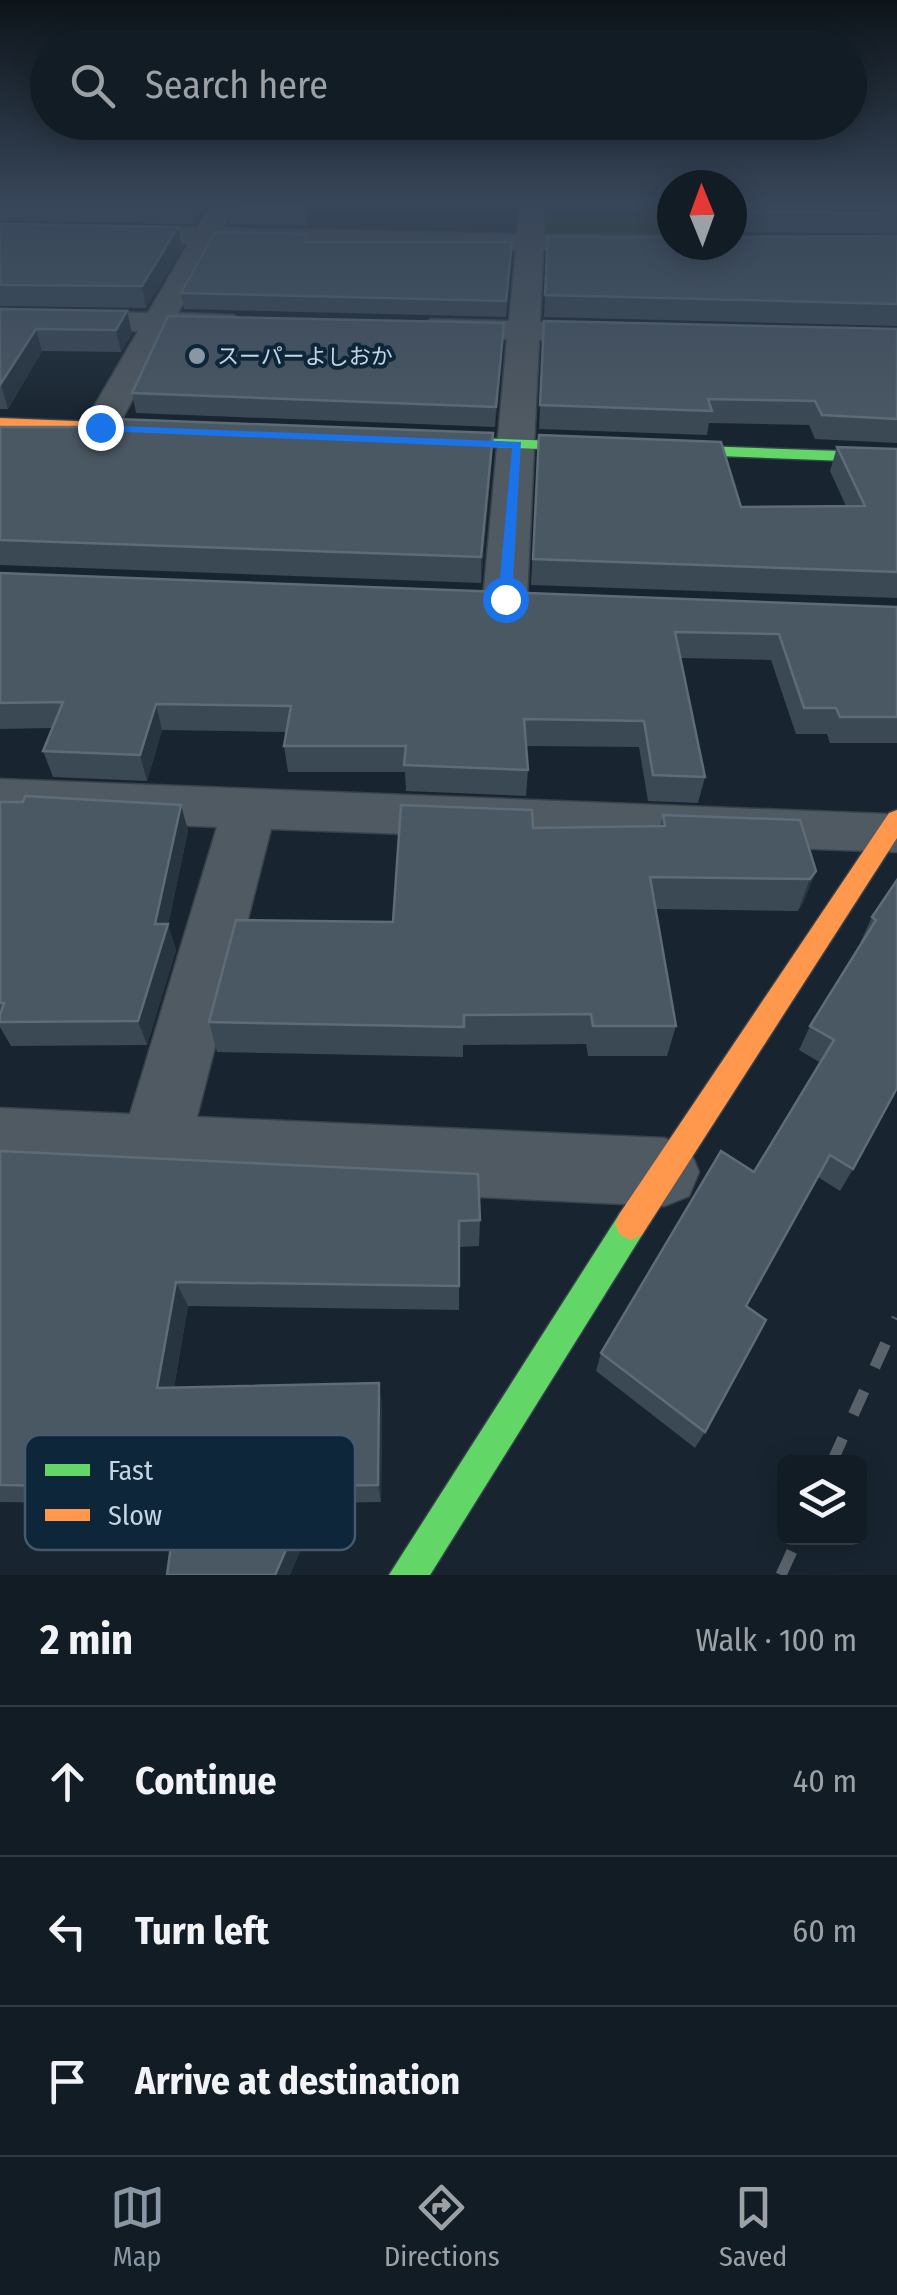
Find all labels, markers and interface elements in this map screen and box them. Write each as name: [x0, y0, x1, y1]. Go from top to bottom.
search box: [30, 30, 867, 140]
icon: search: [65, 58, 120, 113]
text: Search here: [145, 62, 328, 108]
north arrow: [657, 170, 747, 260]
place label: スーパーよしおか: [217, 343, 393, 370]
marker: スーパーよしおか: [186, 345, 208, 367]
route end: [78, 405, 124, 451]
route start: [483, 577, 529, 623]
legend: [25, 1435, 355, 1550]
text: Fast: [108, 1454, 154, 1487]
map controls: [777, 1455, 867, 1545]
button: layers: [777, 1455, 867, 1545]
text: Slow: [108, 1499, 162, 1532]
text: 2 min: [40, 1615, 133, 1665]
text: Walk · 100 m: [695, 1621, 857, 1659]
icon: ahead: [40, 1754, 95, 1809]
text: Continue: [135, 1758, 276, 1804]
text: 40 m: [793, 1762, 857, 1800]
icon: left: [40, 1904, 95, 1959]
text: Turn left: [135, 1908, 269, 1954]
text: 60 m: [792, 1912, 857, 1950]
icon: arrive: [40, 2054, 95, 2109]
text: Arrive at destination: [135, 2058, 460, 2104]
tab: Map: [110, 2180, 165, 2273]
tab: Directions: [384, 2180, 500, 2273]
tab: Saved: [719, 2180, 787, 2273]

